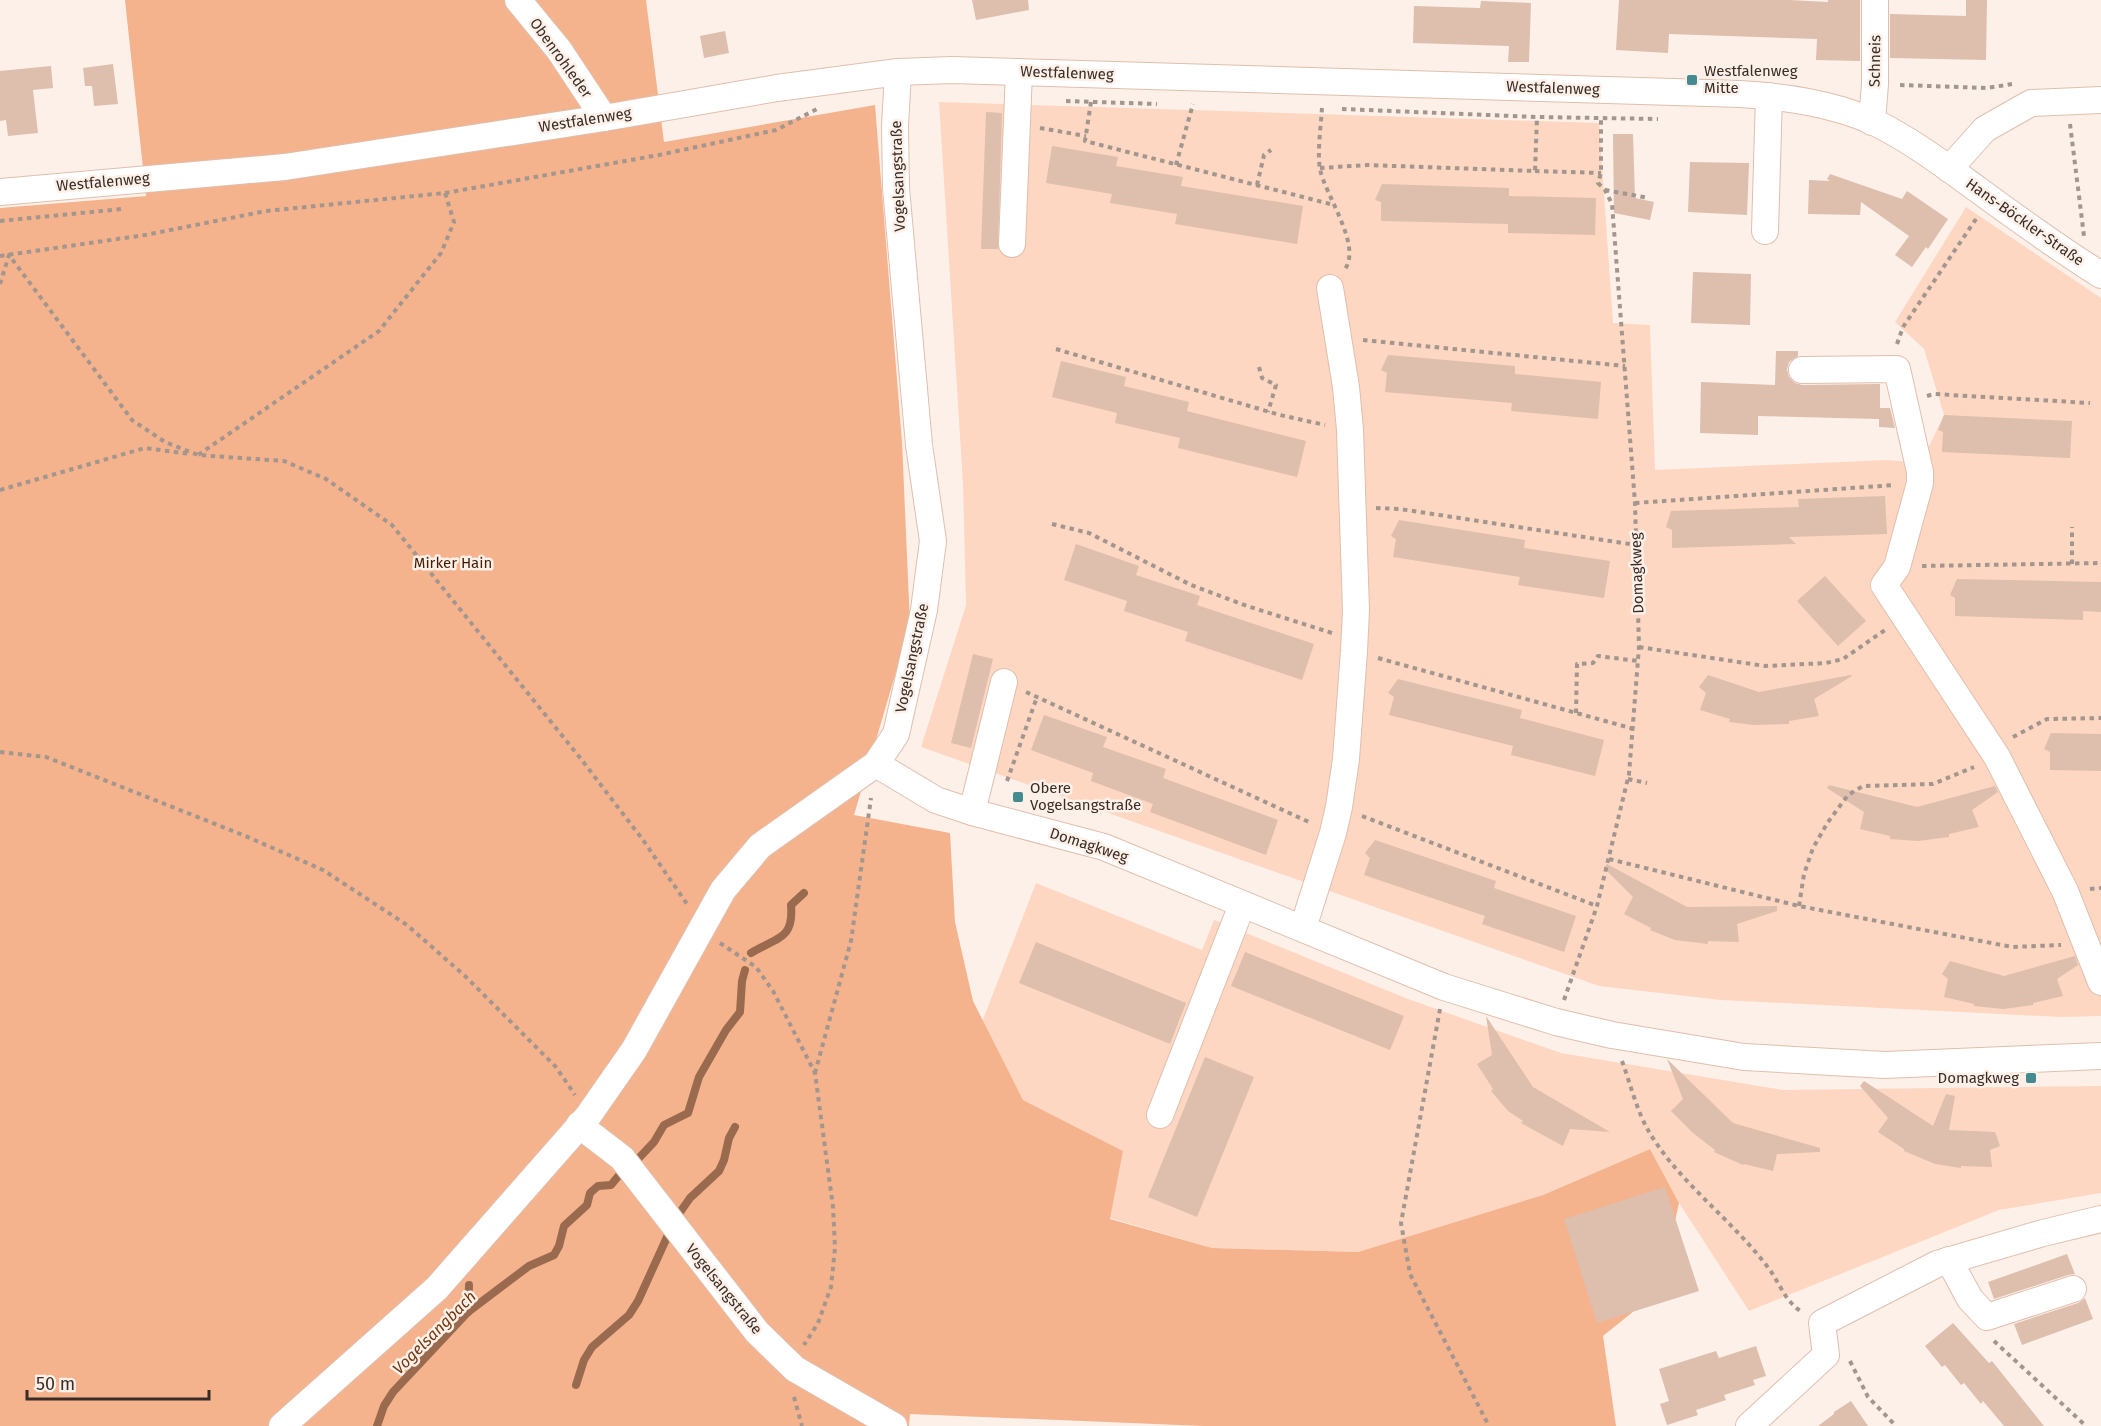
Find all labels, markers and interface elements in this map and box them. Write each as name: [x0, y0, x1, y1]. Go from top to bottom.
street label: Obenrohleder: [526, 14, 596, 102]
street label: Schneis: [1866, 35, 1884, 87]
street label: Westfalenweg: [1020, 62, 1114, 84]
place label: Westfalenweg Mitte: [1704, 62, 1798, 97]
marker: Westfalenweg Mitte: [1685, 73, 1699, 87]
street label: Westfalenweg: [1506, 77, 1600, 99]
street label: Westfalenweg: [537, 104, 633, 136]
street label: Vogelsangstraße: [887, 120, 909, 232]
street label: Westfalenweg: [56, 169, 151, 195]
street label: Hans-Böckler-Straße: [1962, 174, 2088, 270]
street label: Domagkweg: [1627, 532, 1647, 614]
park label: Mirker Hain: [414, 554, 492, 572]
street label: Vogelsangstraße: [892, 602, 932, 714]
place label: Obere Vogelsangstraße: [1030, 779, 1141, 814]
marker: Obere Vogelsangstraße: [1011, 790, 1025, 804]
street label: Domagkweg: [1047, 824, 1131, 866]
place label: Domagkweg: [1938, 1069, 2019, 1087]
marker: Domagkweg: [2024, 1071, 2038, 1085]
street label: Vogelsangstraße: [682, 1240, 766, 1338]
water label: Vogelsangbach: [389, 1287, 480, 1378]
scale bar: [27, 1363, 208, 1401]
text: 50 m: [36, 1373, 75, 1395]

